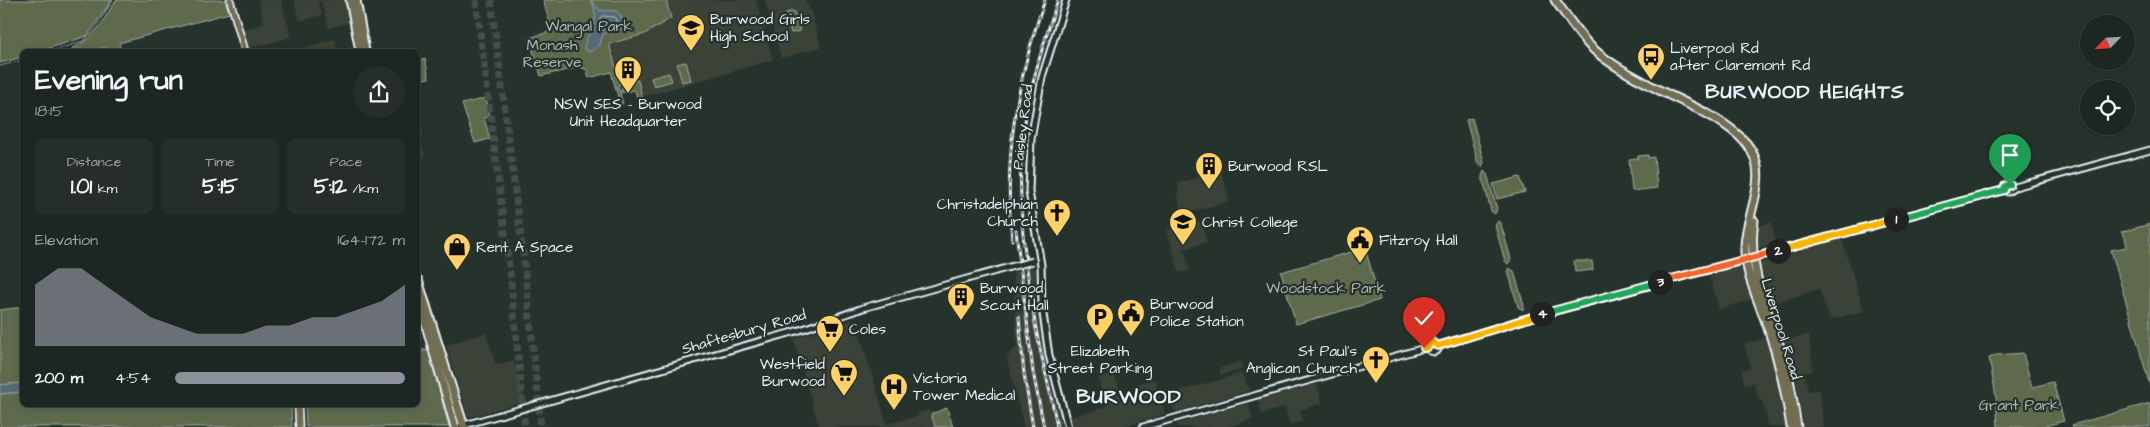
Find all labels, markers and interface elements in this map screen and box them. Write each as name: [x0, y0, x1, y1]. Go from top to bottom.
place label: Burwood Girls High School: [710, 9, 811, 48]
school or university icon: Burwood Girls High School: [676, 13, 706, 52]
north arrow: [2080, 15, 2135, 70]
map controls: [2080, 15, 2135, 135]
park label: Wangal Park: [545, 16, 633, 38]
park label: Monash Reserve: [523, 35, 581, 73]
place label: Liverpool Rd after Claremont Rd: [1670, 38, 1810, 76]
bus stop icon: Liverpool Rd after Claremont Rd: [1636, 42, 1666, 81]
building icon: NSW SES - Burwood Unit Headquarter: [613, 55, 643, 94]
text: Evening run: [35, 61, 183, 100]
button: share: [353, 66, 405, 118]
district label: BURWOOD HEIGHTS: [1705, 78, 1905, 106]
button: locate: [2080, 80, 2135, 135]
street label: Paisley Road: [1007, 83, 1040, 171]
place label: NSW SES - Burwood Unit Headquarter: [554, 94, 702, 132]
text: 18:15: [35, 100, 63, 122]
pin: [1989, 134, 2031, 185]
icon: arrive: [1996, 141, 2024, 169]
building icon: Burwood RSL: [1194, 151, 1224, 190]
text: Distance: [67, 152, 121, 172]
text: Time: [205, 152, 235, 172]
text: Pace: [330, 152, 362, 172]
place label: Burwood RSL: [1228, 156, 1329, 177]
text: 1.01: [71, 172, 92, 201]
text: 5:15: [202, 172, 238, 201]
text: 5:12: [314, 172, 347, 201]
text: km: [92, 179, 117, 199]
text: /km: [347, 179, 378, 199]
place label: Christadelphian Church: [937, 194, 1039, 232]
church icon: Christadelphian Church: [1042, 198, 1072, 237]
pin: 1: [1884, 206, 1908, 232]
school or university icon: Christ College: [1168, 207, 1198, 246]
text: 1: [1896, 209, 1897, 229]
place label: Christ College: [1202, 212, 1298, 234]
public building icon: Fitzroy Hall: [1345, 225, 1375, 264]
text: Elevation: [35, 229, 98, 251]
text: 164–172 m: [337, 229, 405, 251]
place label: Fitzroy Hall: [1379, 230, 1458, 252]
shop icon: Rent A Space: [442, 232, 472, 271]
place label: Rent A Space: [476, 237, 573, 258]
pin: 2: [1766, 238, 1790, 264]
text: 2: [1774, 241, 1783, 261]
pin: 3: [1648, 270, 1672, 294]
text: 3: [1657, 272, 1664, 292]
street label: Liverpool Road: [1756, 276, 1806, 383]
place label: Burwood Scout Hall: [980, 278, 1049, 316]
park label: Woodstock Park: [1266, 278, 1386, 299]
building icon: Burwood Scout Hall: [946, 282, 976, 321]
place label: Burwood Police Station: [1150, 294, 1244, 332]
pin: [1403, 297, 1445, 348]
public building icon: Burwood Police Station: [1116, 298, 1146, 337]
parking icon: Elizabeth Street Parking: [1085, 302, 1115, 341]
pin: 4: [1530, 302, 1554, 326]
street label: Shaftesbury Road: [679, 304, 809, 361]
icon: check: [1410, 304, 1438, 332]
text: 4: [1538, 304, 1547, 324]
supermarket icon: Coles: [815, 314, 845, 353]
place label: Coles: [849, 319, 887, 340]
place label: Elizabeth Street Parking: [1048, 341, 1152, 380]
place label: St Paul's Anglican Church: [1246, 341, 1358, 380]
church icon: St Paul's Anglican Church: [1361, 345, 1391, 384]
place label: Westfield Burwood: [760, 354, 825, 392]
supermarket icon: Westfield Burwood: [829, 358, 859, 397]
text: 200 m: [35, 367, 83, 389]
text: 4:54: [115, 367, 151, 389]
place label: Victoria Tower Medical: [913, 368, 1015, 406]
hospital icon: Victoria Tower Medical: [879, 372, 909, 411]
district label: BURWOOD: [1076, 383, 1182, 411]
park label: Grant Park: [1979, 395, 2059, 416]

